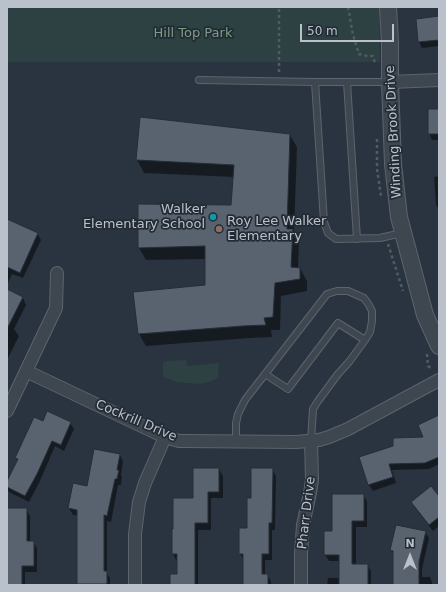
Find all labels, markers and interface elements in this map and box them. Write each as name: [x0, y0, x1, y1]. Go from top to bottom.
scale bar: [302, 16, 396, 42]
text: 50 m: [307, 24, 338, 38]
park label: Hill Top Park: [154, 26, 232, 42]
street label: Winding Brook Drive: [383, 65, 405, 199]
place label: Walker Elementary School: [83, 202, 205, 233]
marker: Walker Elementary School: [208, 212, 218, 222]
place label: Roy Lee Walker Elementary: [227, 214, 326, 245]
marker: Roy Lee Walker Elementary: [214, 224, 224, 234]
street label: Cockrill Drive: [93, 397, 179, 445]
street label: Pharr Drive: [295, 476, 319, 550]
north arrow: [390, 536, 430, 576]
text: N: [405, 537, 415, 550]

